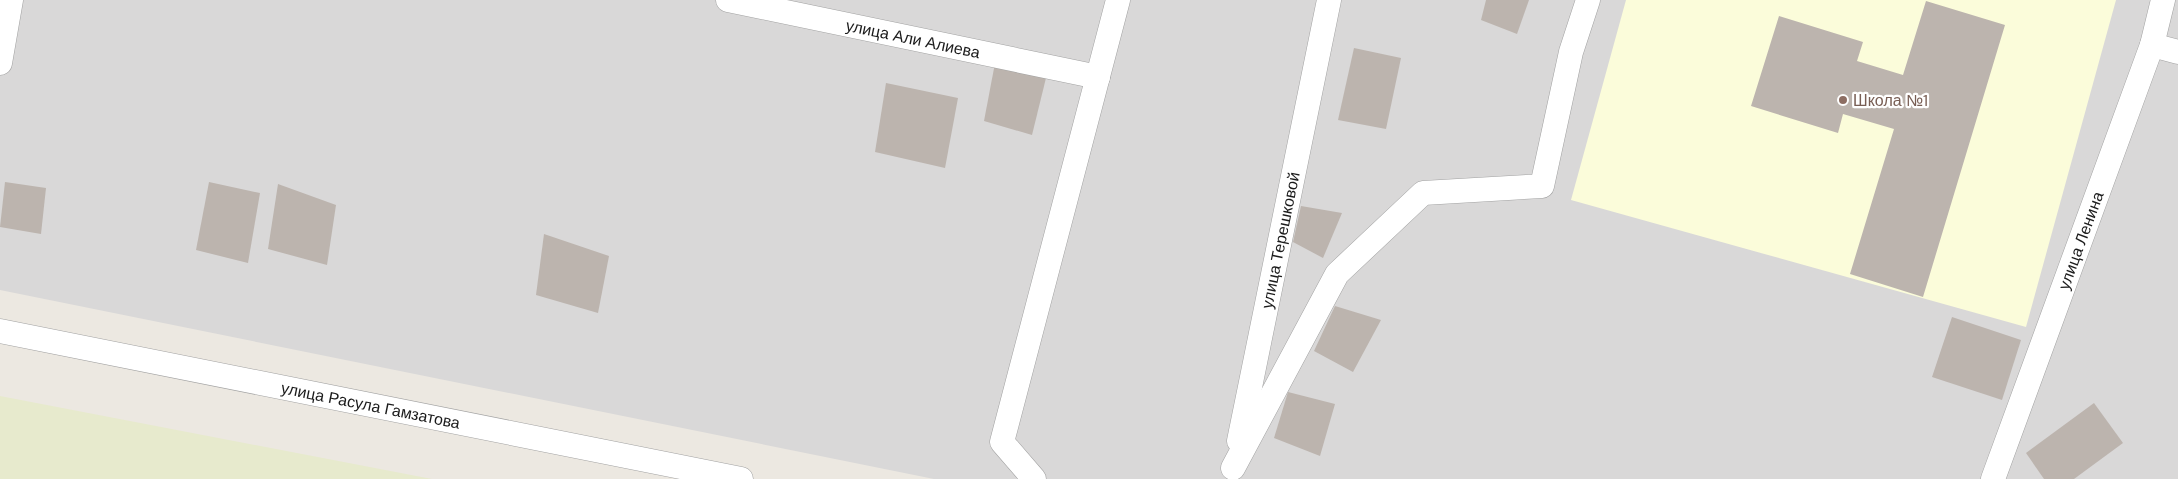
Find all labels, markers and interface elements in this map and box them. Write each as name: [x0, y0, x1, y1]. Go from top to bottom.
street label: улица Али Алиева: [844, 14, 982, 63]
place label: Школа №1: [1853, 90, 1928, 111]
marker: Школа №1: [1837, 94, 1849, 106]
street label: улица Терешковой: [1256, 170, 1304, 310]
street label: улица Ленина: [2053, 188, 2108, 293]
street label: улица Расула Гамзатова: [279, 377, 462, 433]

